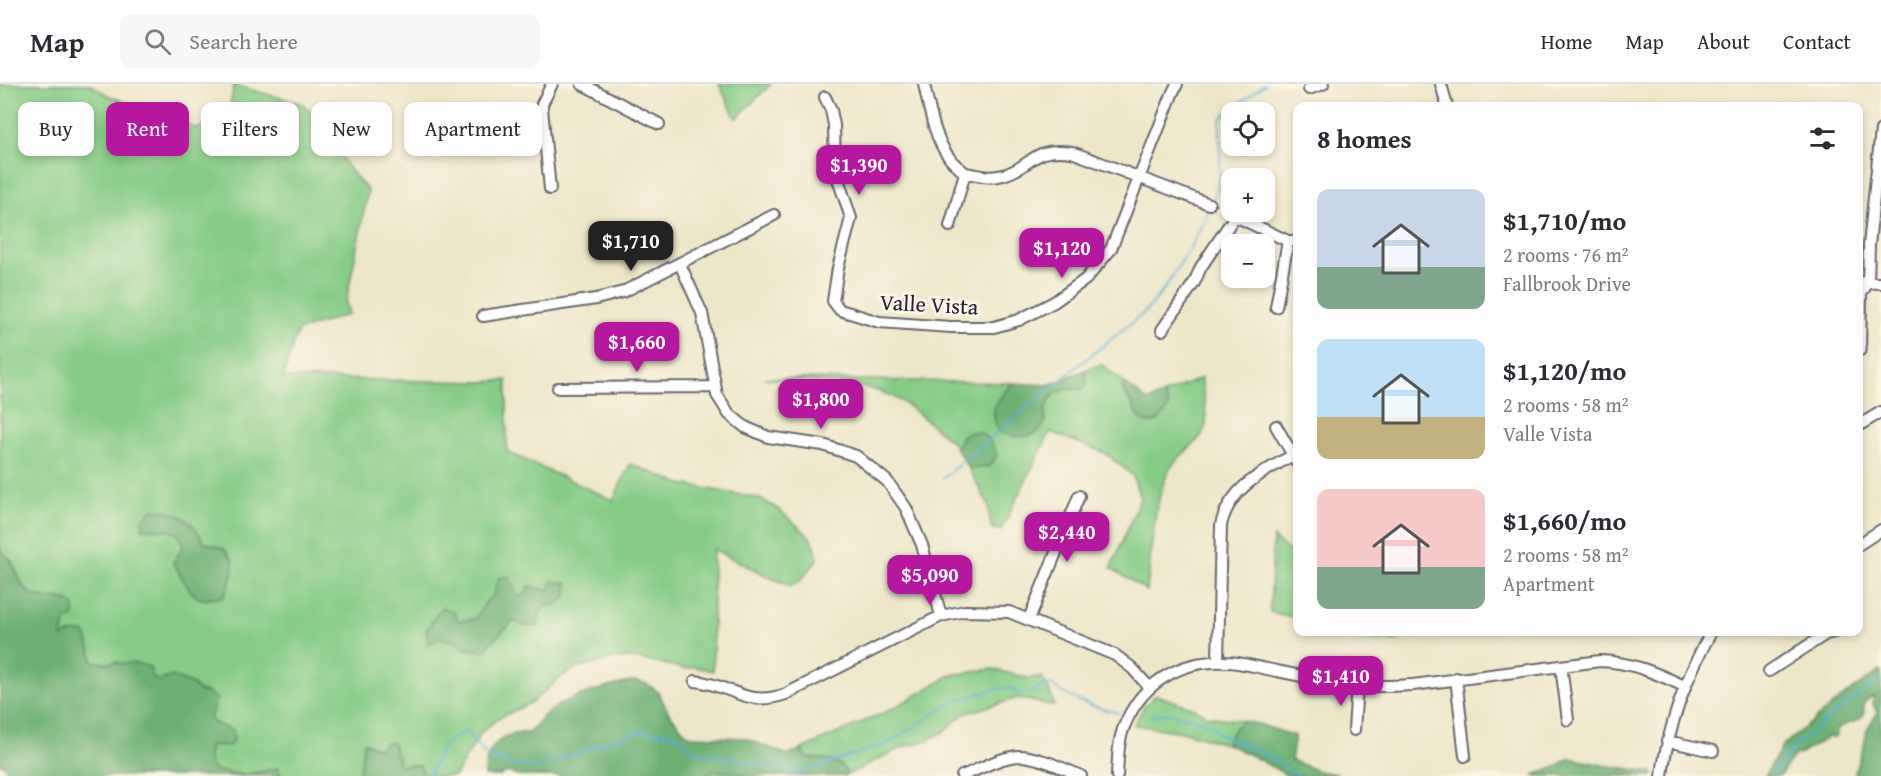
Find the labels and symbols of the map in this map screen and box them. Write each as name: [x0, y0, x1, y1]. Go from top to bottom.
pin: $1,390: [810, 145, 908, 196]
pin: $1,710: [582, 221, 680, 272]
pin: $1,120: [1013, 228, 1111, 279]
street label: Valle Vista: [879, 285, 980, 323]
pin: $1,660: [588, 322, 686, 373]
pin: $1,800: [772, 379, 870, 430]
pin: $2,440: [1018, 512, 1116, 563]
pin: $5,090: [881, 555, 979, 606]
pin: $1,410: [1292, 656, 1390, 707]

